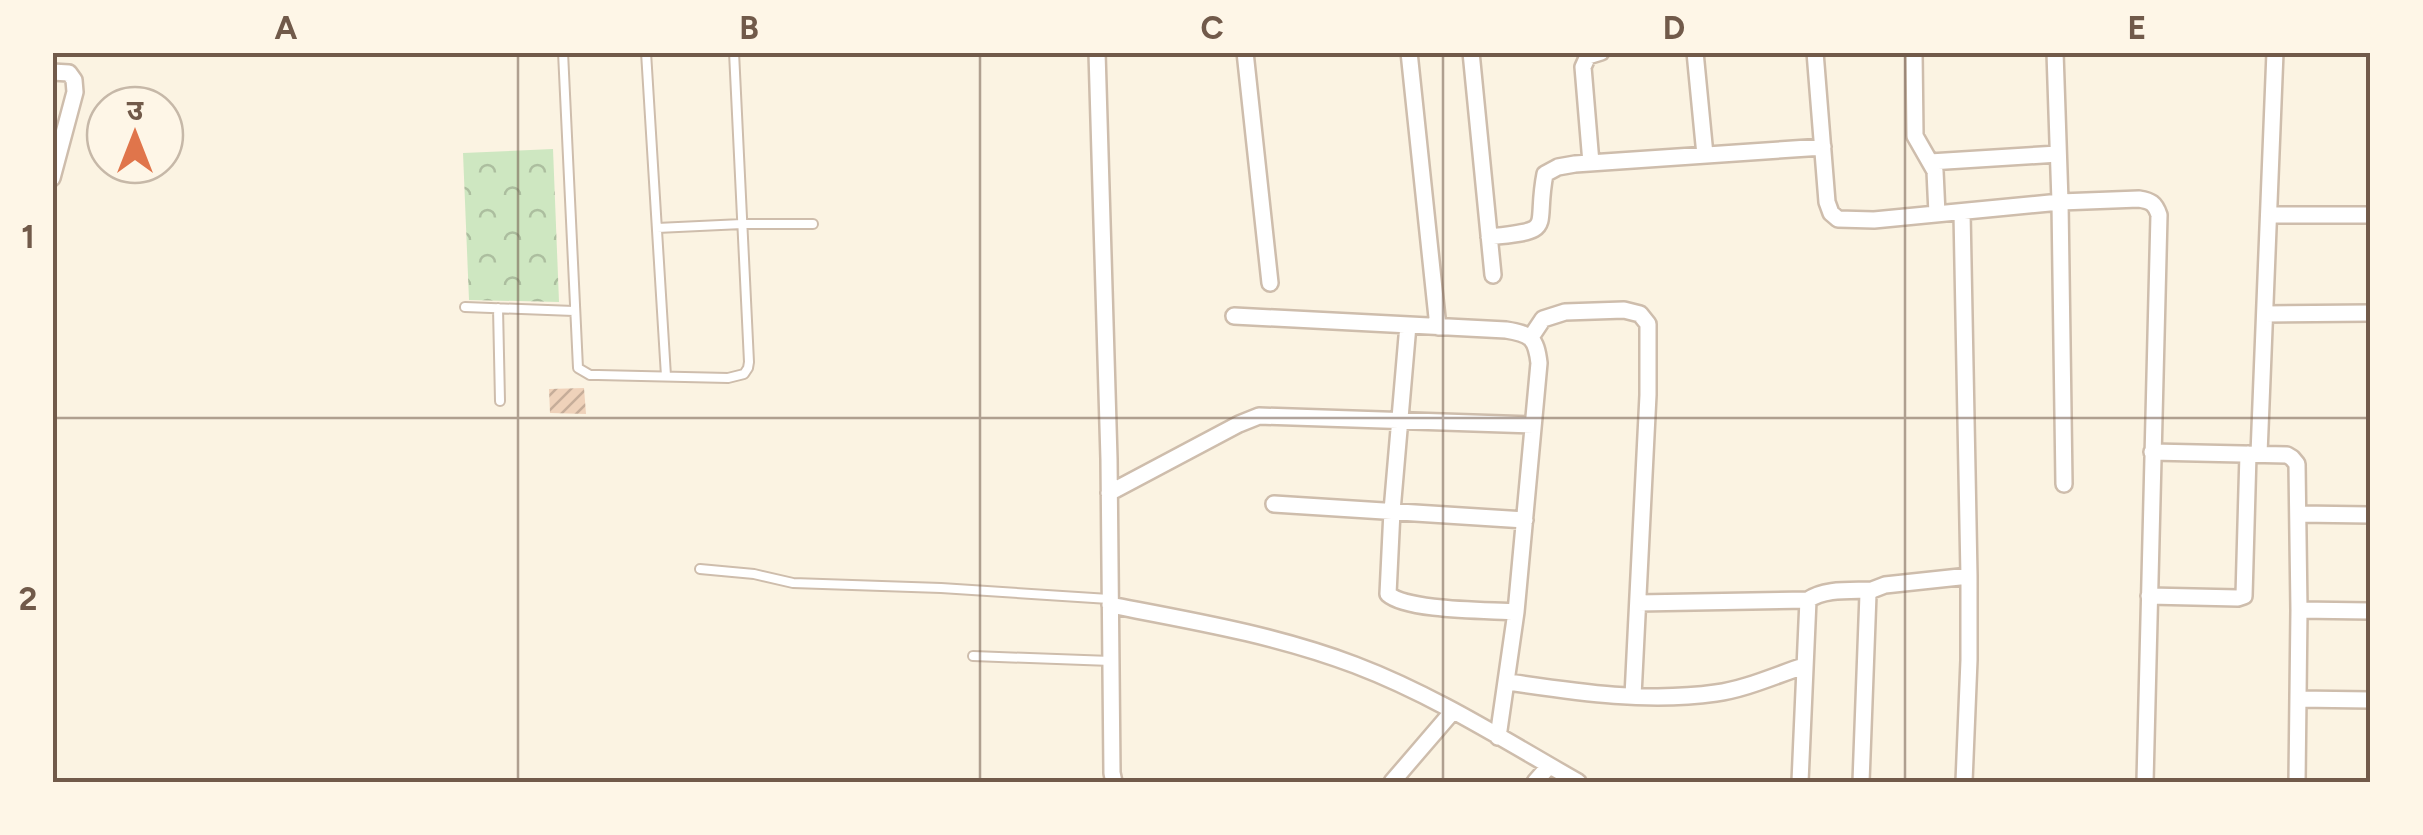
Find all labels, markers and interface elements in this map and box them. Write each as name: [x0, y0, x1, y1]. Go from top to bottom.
text: A: [275, 9, 298, 47]
text: B: [739, 9, 759, 47]
text: C: [1200, 9, 1224, 47]
text: D: [1663, 9, 1685, 47]
text: E: [2128, 9, 2146, 47]
north arrow: [85, 85, 185, 185]
text: उ: [127, 93, 144, 127]
text: 1: [21, 218, 35, 256]
text: 2: [19, 580, 37, 618]

